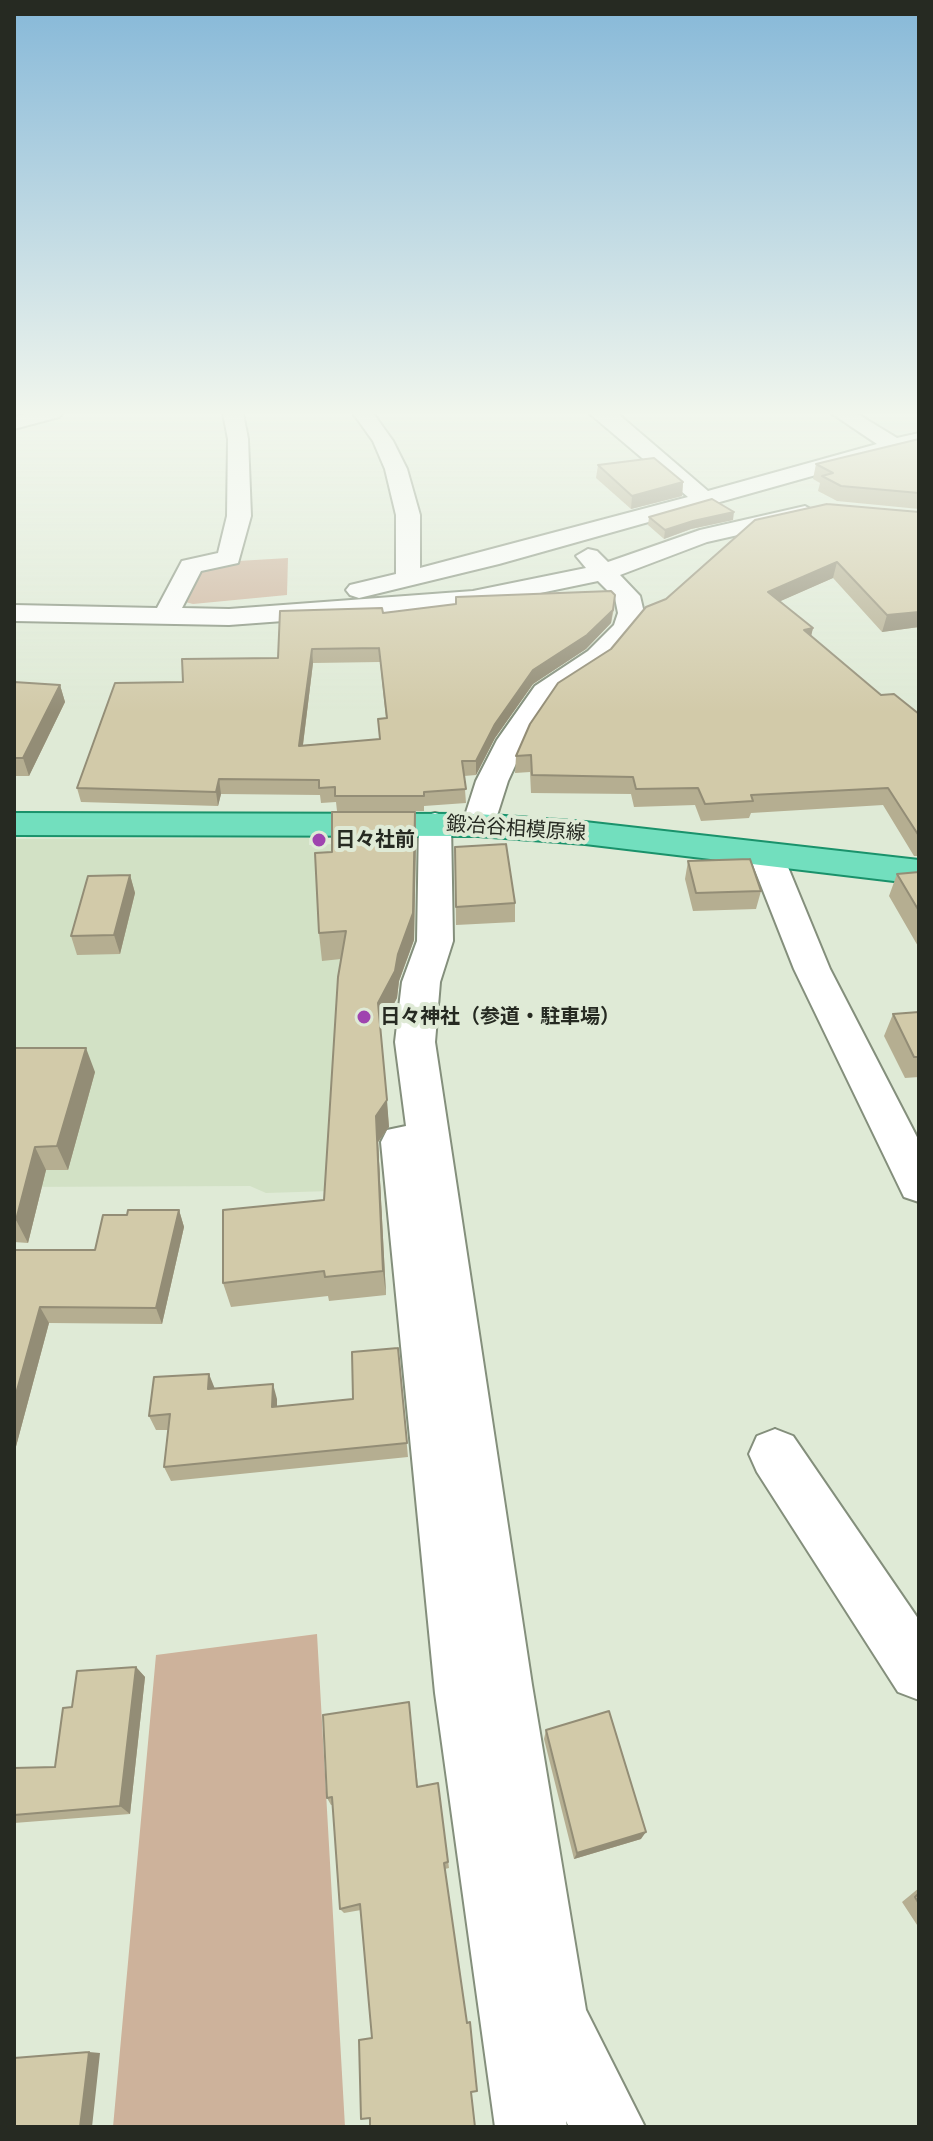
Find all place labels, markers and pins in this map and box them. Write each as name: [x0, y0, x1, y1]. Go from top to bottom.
place label: 日々社前: [335, 828, 415, 852]
marker: 日々社前: [310, 831, 328, 849]
place label: 日々神社（参道・駐車場）: [380, 1005, 620, 1029]
marker: 日々神社（参道・駐車場）: [355, 1008, 373, 1026]

